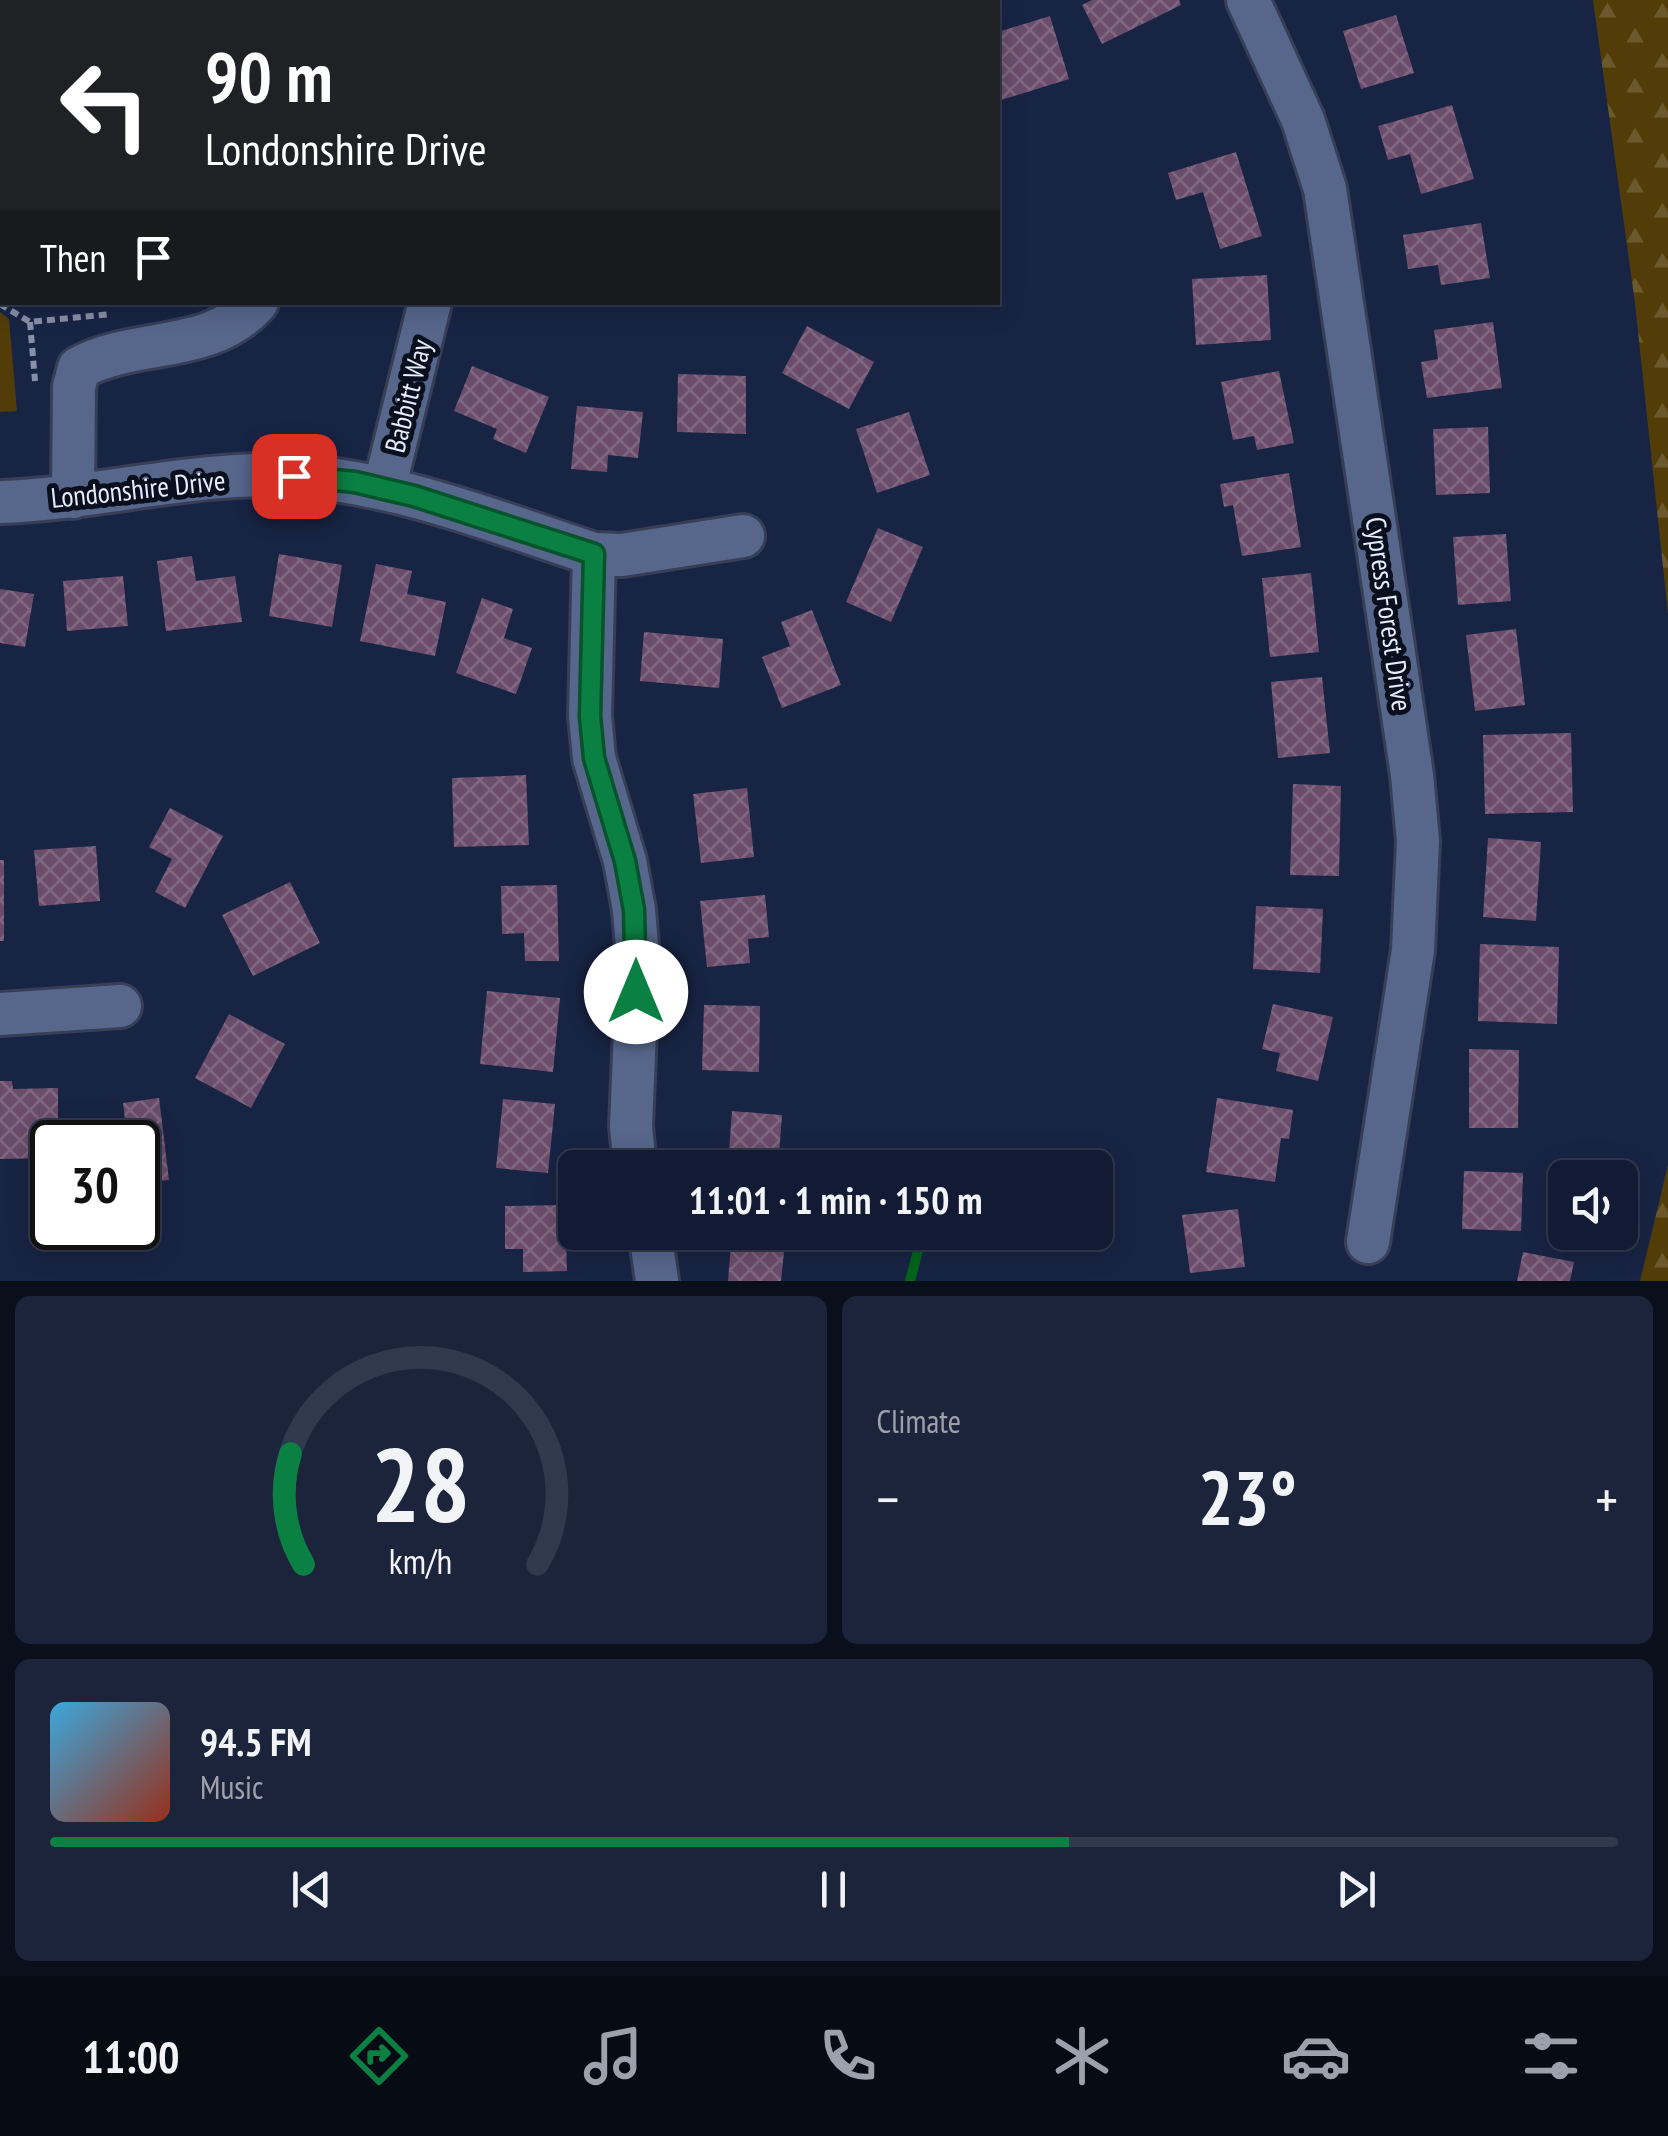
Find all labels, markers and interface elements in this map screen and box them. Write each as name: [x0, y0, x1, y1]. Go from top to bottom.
text: 90 m: [205, 31, 333, 121]
icon: left: [40, 40, 170, 170]
text: Londonshire Drive: [205, 119, 487, 177]
icon: arrive: [126, 230, 181, 285]
text: Then: [40, 233, 106, 282]
street label: Babbitt Way: [376, 335, 440, 456]
pin: [252, 434, 337, 519]
icon: arrive: [267, 449, 322, 504]
street label: Londonshire Drive: [49, 461, 227, 516]
street label: Cypress Forest Drive: [1358, 515, 1421, 713]
position arrow: [584, 940, 688, 1044]
speed limit sign: 30: [30, 1120, 160, 1250]
map controls: [1548, 1160, 1638, 1250]
button: sound: [1548, 1160, 1638, 1250]
text: 11:01 · 1 min · 150 m: [689, 1175, 982, 1224]
text: Climate: [877, 1400, 961, 1442]
text: 28: [371, 1416, 470, 1551]
text: 23°: [1198, 1449, 1297, 1546]
text: −: [877, 1463, 899, 1534]
text: +: [1595, 1463, 1618, 1534]
text: km/h: [389, 1538, 452, 1584]
text: 94.5 FM: [200, 1717, 312, 1766]
text: Music: [200, 1766, 263, 1808]
icon: previous: [284, 1862, 339, 1917]
icon: pause: [806, 1862, 861, 1917]
icon: next: [1329, 1862, 1384, 1917]
icon: directions: [344, 2021, 414, 2091]
icon: music: [578, 2021, 648, 2091]
icon: phone: [813, 2021, 883, 2091]
icon: climate: [1047, 2021, 1117, 2091]
icon: car: [1281, 2021, 1351, 2091]
icon: filters: [1516, 2021, 1586, 2091]
text: 11:00: [82, 2027, 180, 2085]

